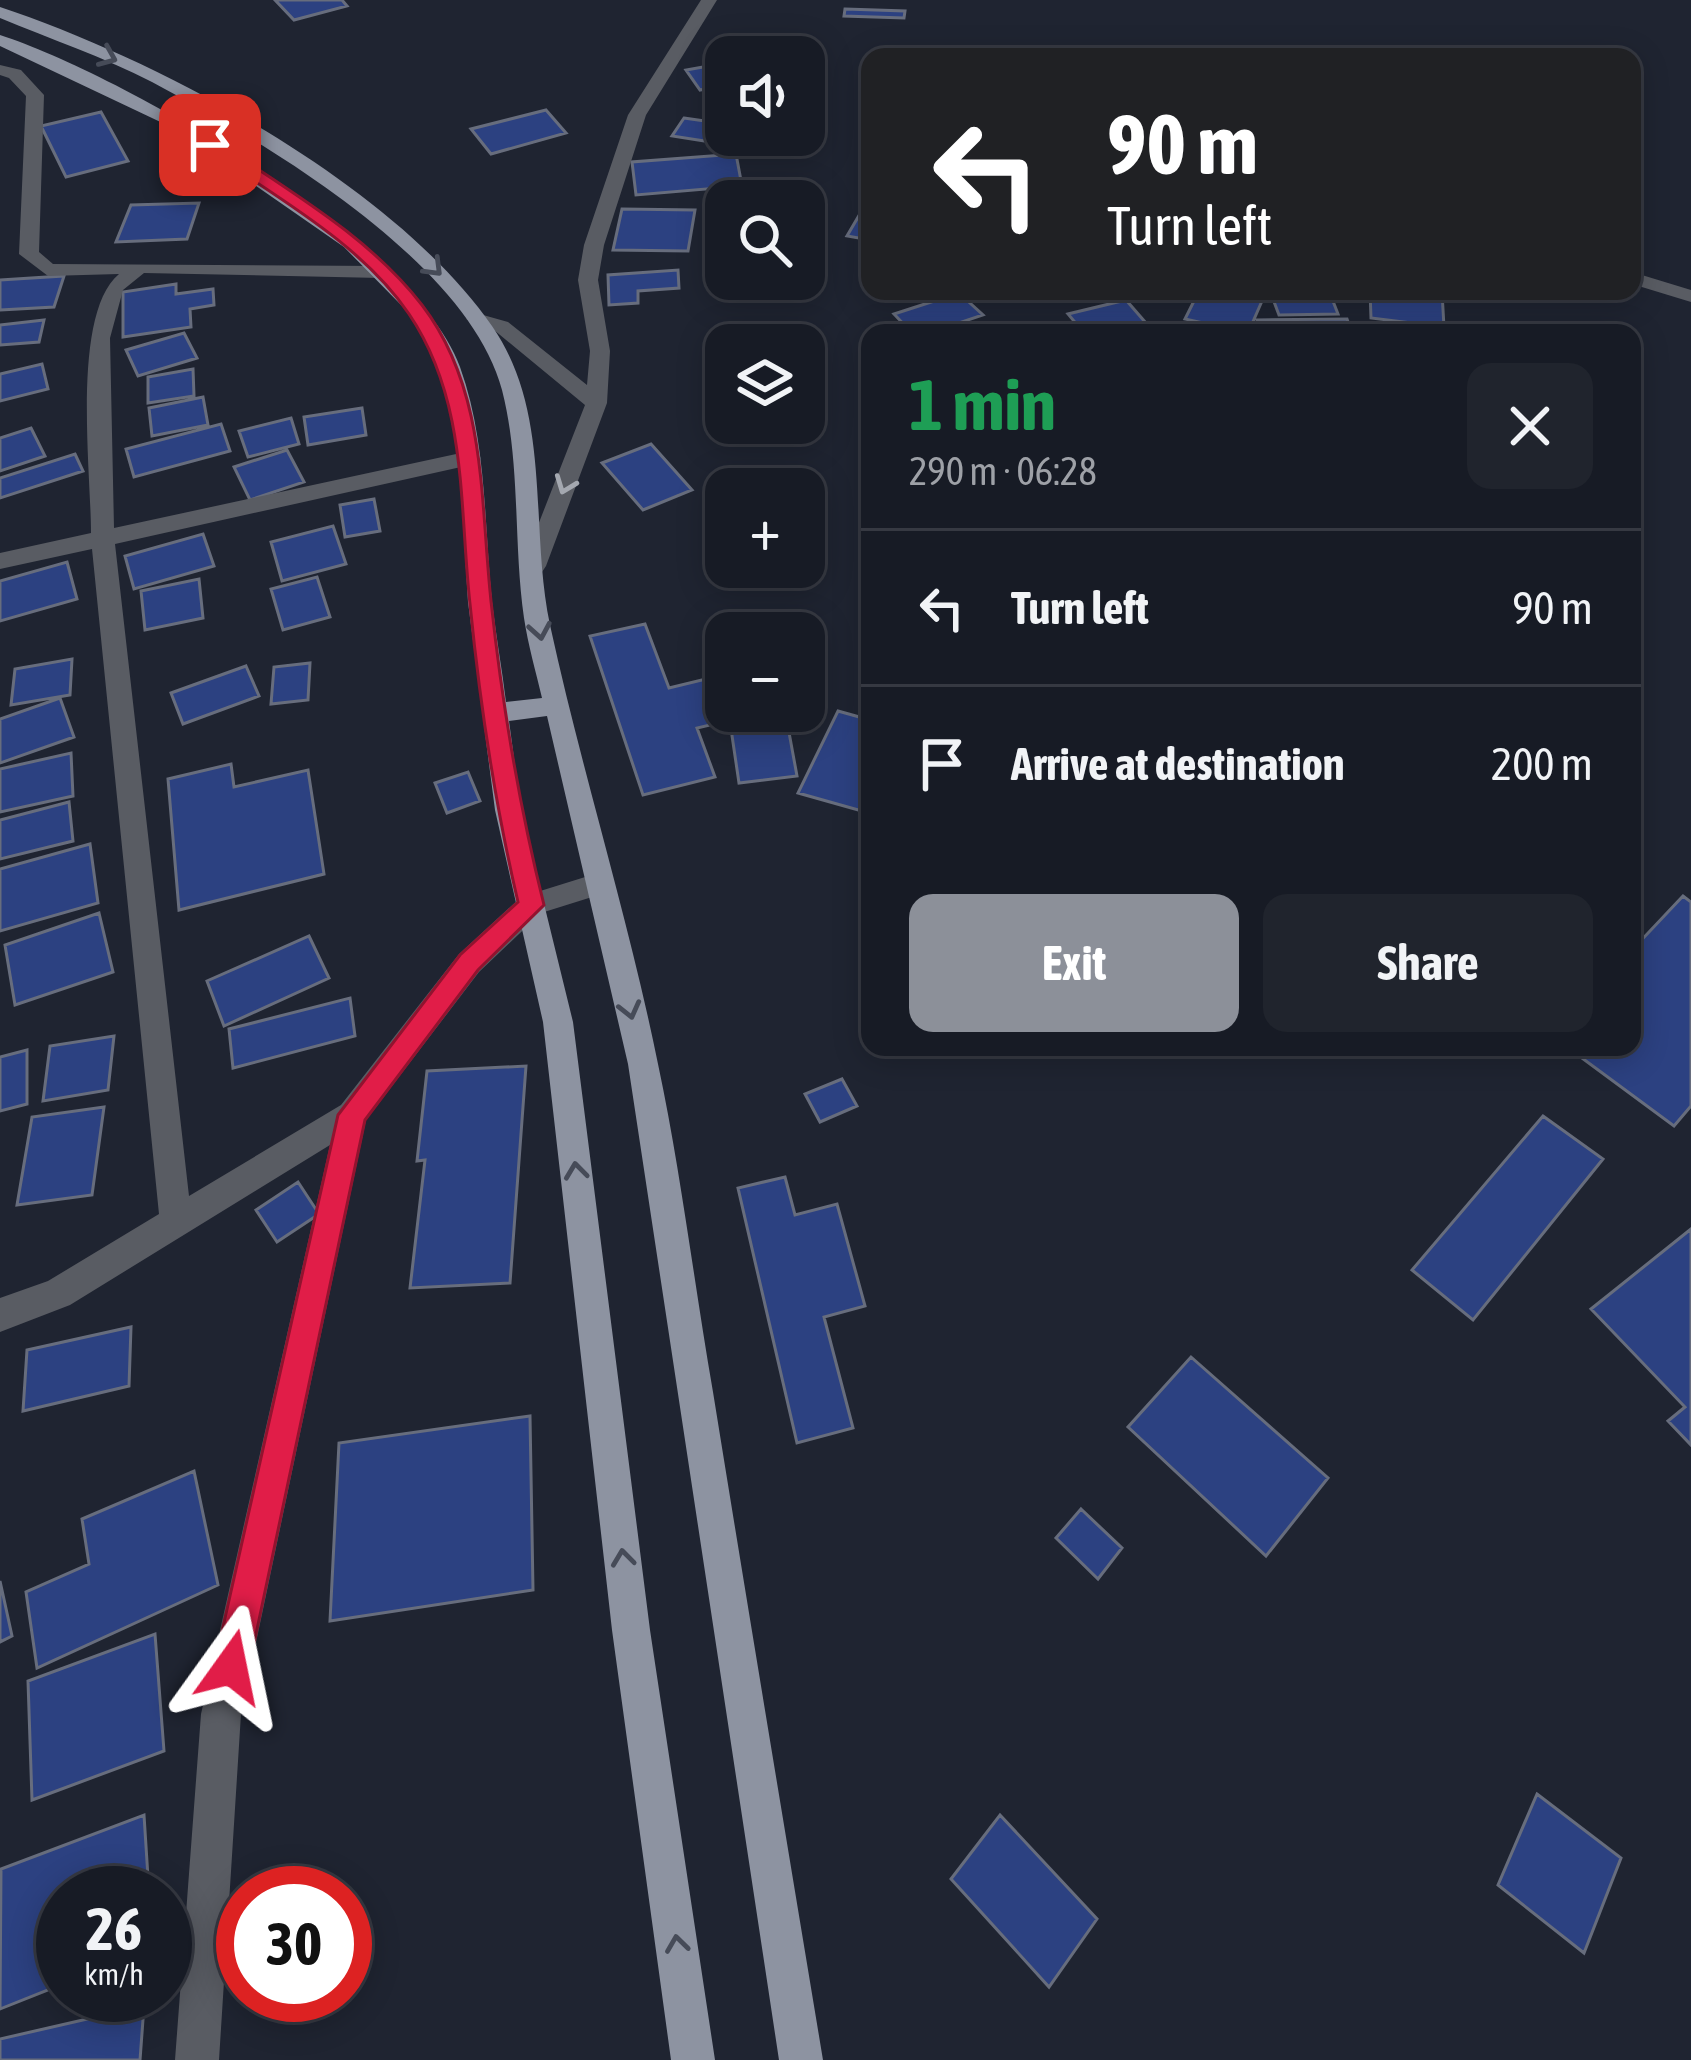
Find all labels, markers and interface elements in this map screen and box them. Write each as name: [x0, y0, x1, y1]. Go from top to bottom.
map controls: [705, 36, 825, 732]
button: sound: [705, 36, 825, 156]
one-way arrow: [96, 43, 117, 67]
pin: [159, 94, 261, 196]
icon: left: [909, 96, 1065, 252]
text: 90 m: [1107, 96, 1258, 192]
icon: arrive: [177, 112, 243, 178]
button: search: [705, 180, 825, 300]
text: Turn left: [1107, 195, 1272, 256]
one-way arrow: [419, 254, 441, 276]
button: layers: [705, 324, 825, 444]
text: 1 min: [909, 363, 1056, 445]
button: close: [1467, 363, 1593, 489]
text: 290 m · 06:28: [909, 449, 1097, 493]
button: +: [705, 468, 825, 588]
one-way arrow: [554, 473, 579, 494]
icon: left: [909, 575, 975, 641]
text: Turn left: [1011, 582, 1149, 634]
text: 90 m: [1512, 582, 1593, 634]
button: −: [705, 612, 825, 732]
one-way arrow: [526, 621, 552, 641]
icon: arrive: [909, 731, 975, 797]
text: Arrive at destination: [1011, 738, 1345, 790]
text: 200 m: [1491, 738, 1593, 790]
button: Exit: [909, 894, 1239, 1032]
button: Share: [1263, 894, 1593, 1032]
one-way arrow: [616, 1000, 641, 1020]
one-way arrow: [563, 1161, 589, 1181]
one-way arrow: [610, 1548, 636, 1568]
position arrow: [168, 1604, 294, 1730]
speed limit sign: 30: [216, 1866, 372, 2022]
text: 26: [86, 1894, 142, 1963]
one-way arrow: [665, 1934, 691, 1954]
text: km/h: [84, 1957, 144, 1991]

